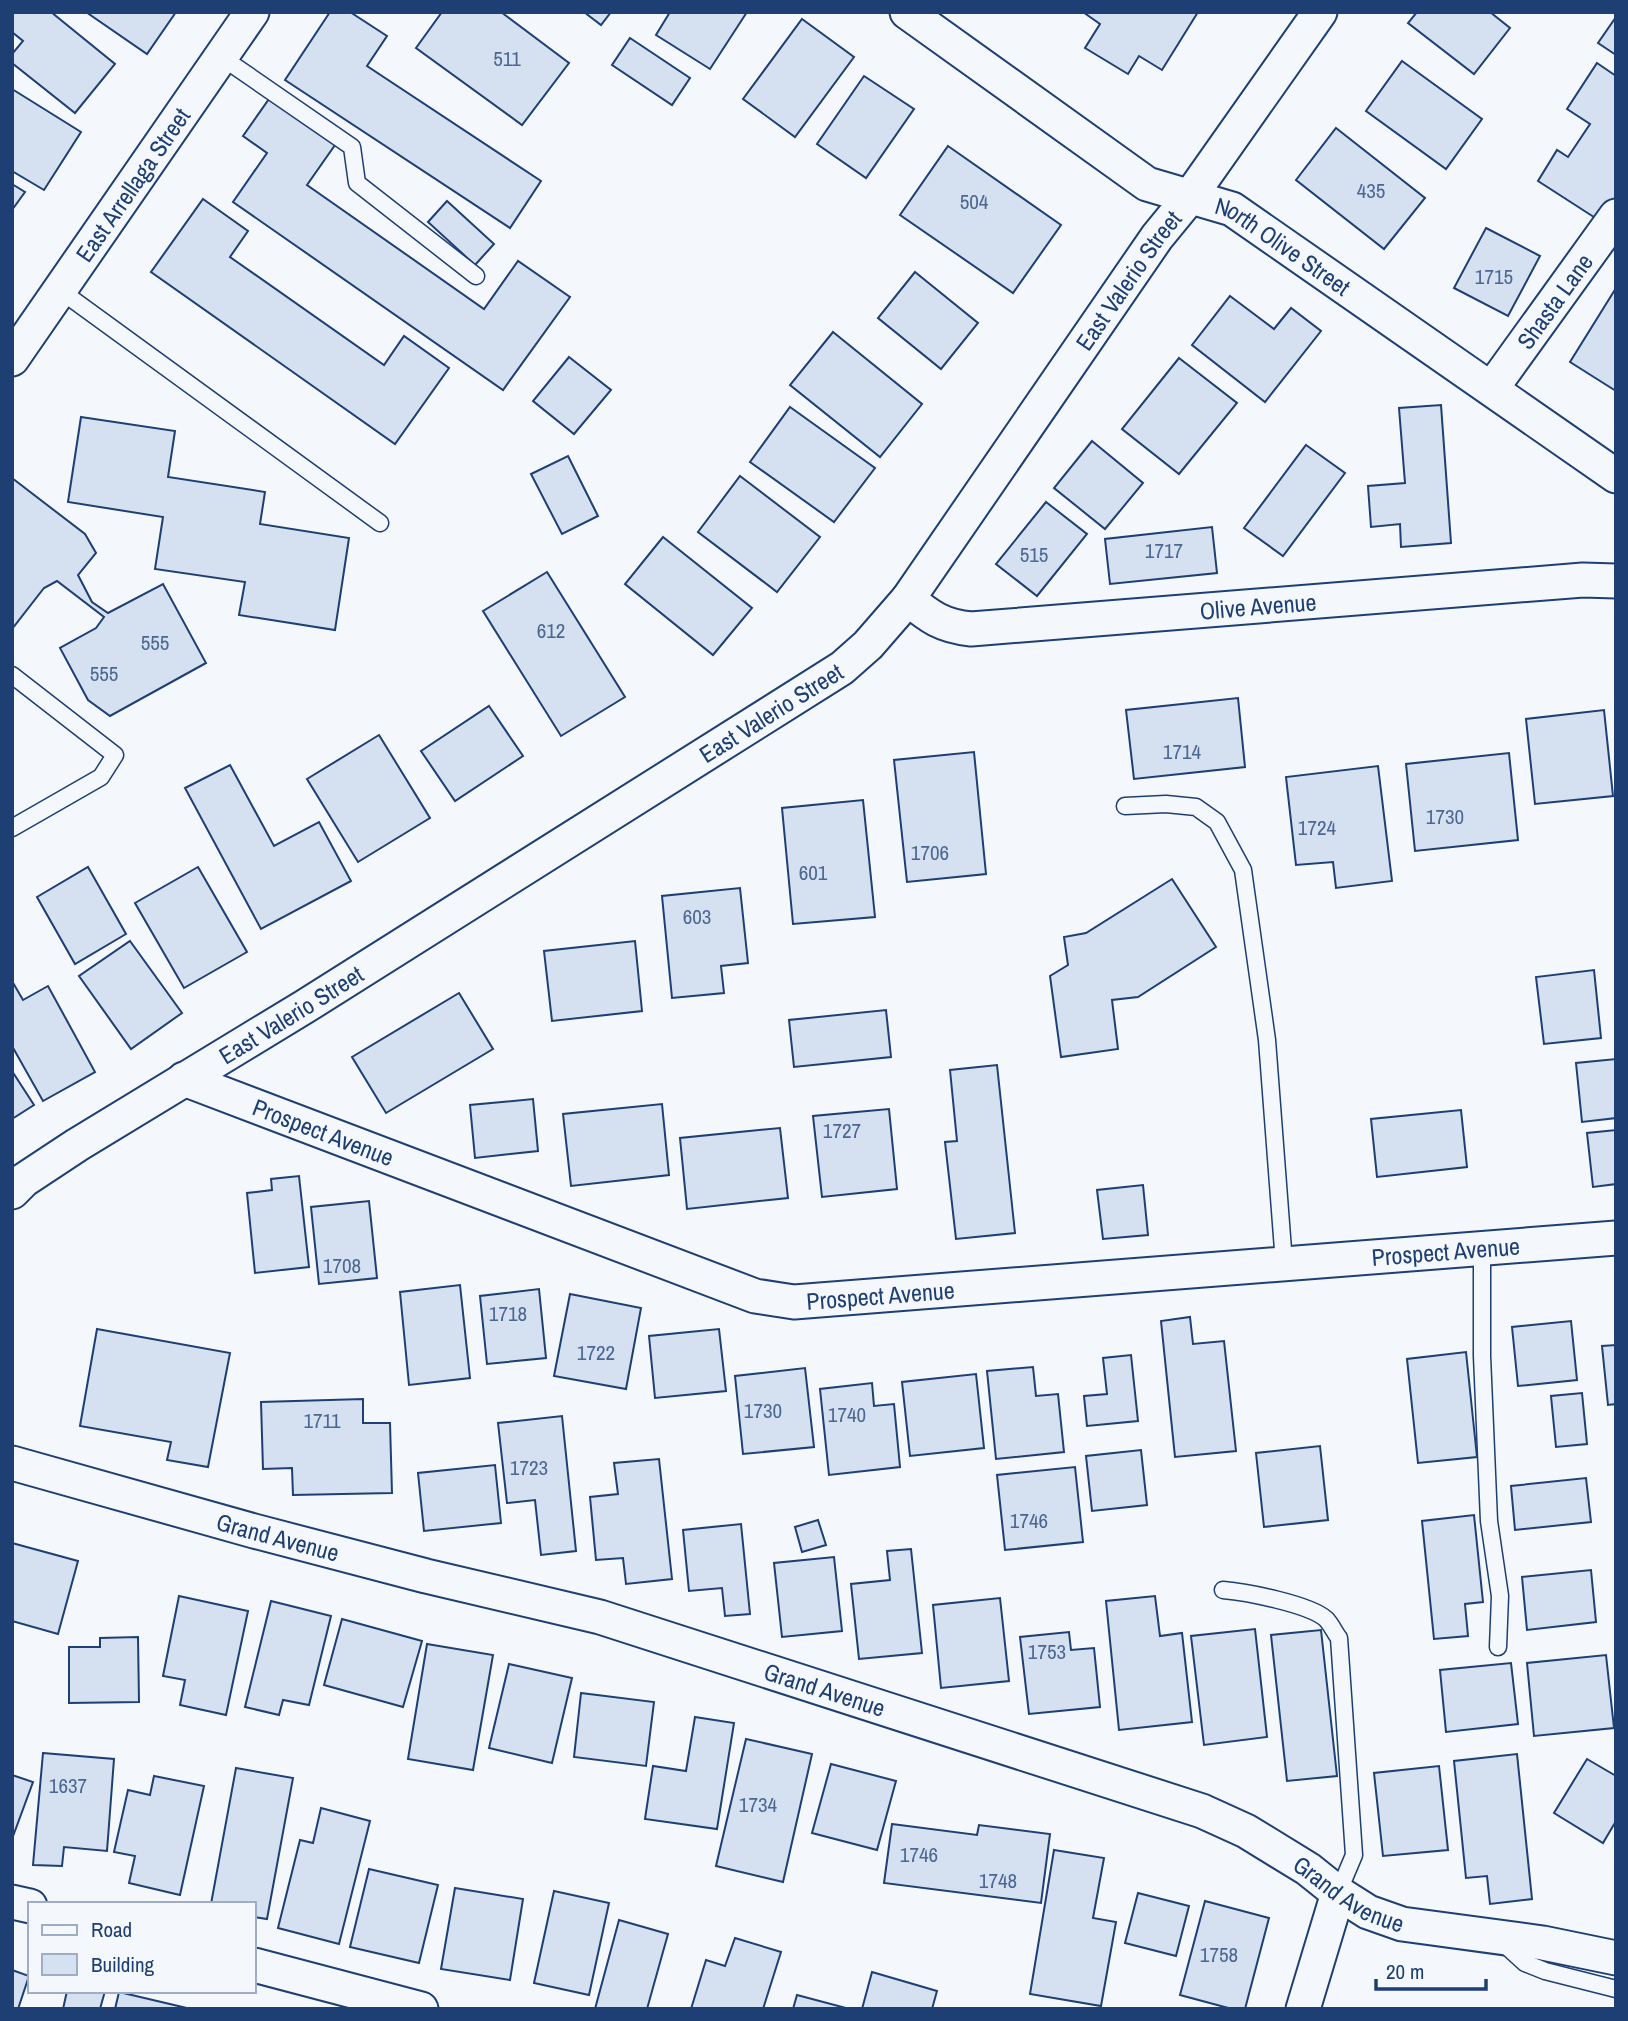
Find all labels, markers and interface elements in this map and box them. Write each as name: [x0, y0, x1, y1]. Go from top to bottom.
house number: 511: [493, 44, 521, 73]
street label: East Arrellaga Street: [68, 101, 197, 268]
house number: 435: [1357, 176, 1385, 205]
house number: 504: [960, 187, 989, 216]
street label: North Olive Street: [1211, 189, 1357, 303]
street label: East Valerio Street: [1068, 203, 1189, 357]
street label: Shasta Lane: [1509, 247, 1600, 355]
house number: 1715: [1475, 262, 1513, 291]
house number: 1717: [1145, 536, 1183, 565]
house number: 515: [1020, 540, 1048, 569]
street label: Olive Avenue: [1198, 585, 1317, 627]
house number: 612: [537, 616, 565, 645]
house number: 555: [141, 628, 169, 657]
street label: East Valerio Street: [693, 655, 849, 770]
house number: 555: [90, 659, 118, 688]
house number: 1714: [1163, 737, 1202, 766]
house number: 1730: [1426, 802, 1464, 831]
house number: 1724: [1298, 813, 1337, 842]
house number: 1706: [911, 838, 949, 867]
house number: 601: [799, 858, 828, 887]
house number: 603: [683, 902, 711, 931]
street label: East Valerio Street: [213, 958, 370, 1071]
street label: Prospect Avenue: [248, 1091, 398, 1173]
house number: 1727: [823, 1116, 861, 1145]
street label: Prospect Avenue: [1370, 1230, 1521, 1273]
house number: 1708: [323, 1251, 361, 1280]
street label: Prospect Avenue: [805, 1274, 956, 1317]
house number: 1718: [489, 1299, 527, 1328]
house number: 1722: [577, 1338, 615, 1367]
house number: 1730: [744, 1396, 782, 1425]
house number: 1740: [828, 1400, 866, 1429]
house number: 1711: [303, 1406, 341, 1435]
house number: 1723: [510, 1453, 548, 1482]
street label: Grand Avenue: [213, 1505, 343, 1569]
house number: 1746: [1010, 1506, 1048, 1535]
house number: 1753: [1028, 1637, 1066, 1666]
street label: Grand Avenue: [760, 1655, 889, 1724]
house number: 1637: [49, 1771, 87, 1800]
house number: 1734: [739, 1790, 778, 1819]
house number: 1746: [900, 1840, 938, 1869]
street label: Grand Avenue: [1287, 1848, 1409, 1940]
house number: 1748: [979, 1866, 1017, 1895]
legend: [28, 1902, 256, 1993]
text: Road: [91, 1915, 132, 1944]
house number: 1758: [1200, 1940, 1238, 1969]
scale bar: [1376, 1948, 1486, 1992]
text: Building: [91, 1950, 155, 1979]
text: 20 m: [1386, 1957, 1424, 1986]

